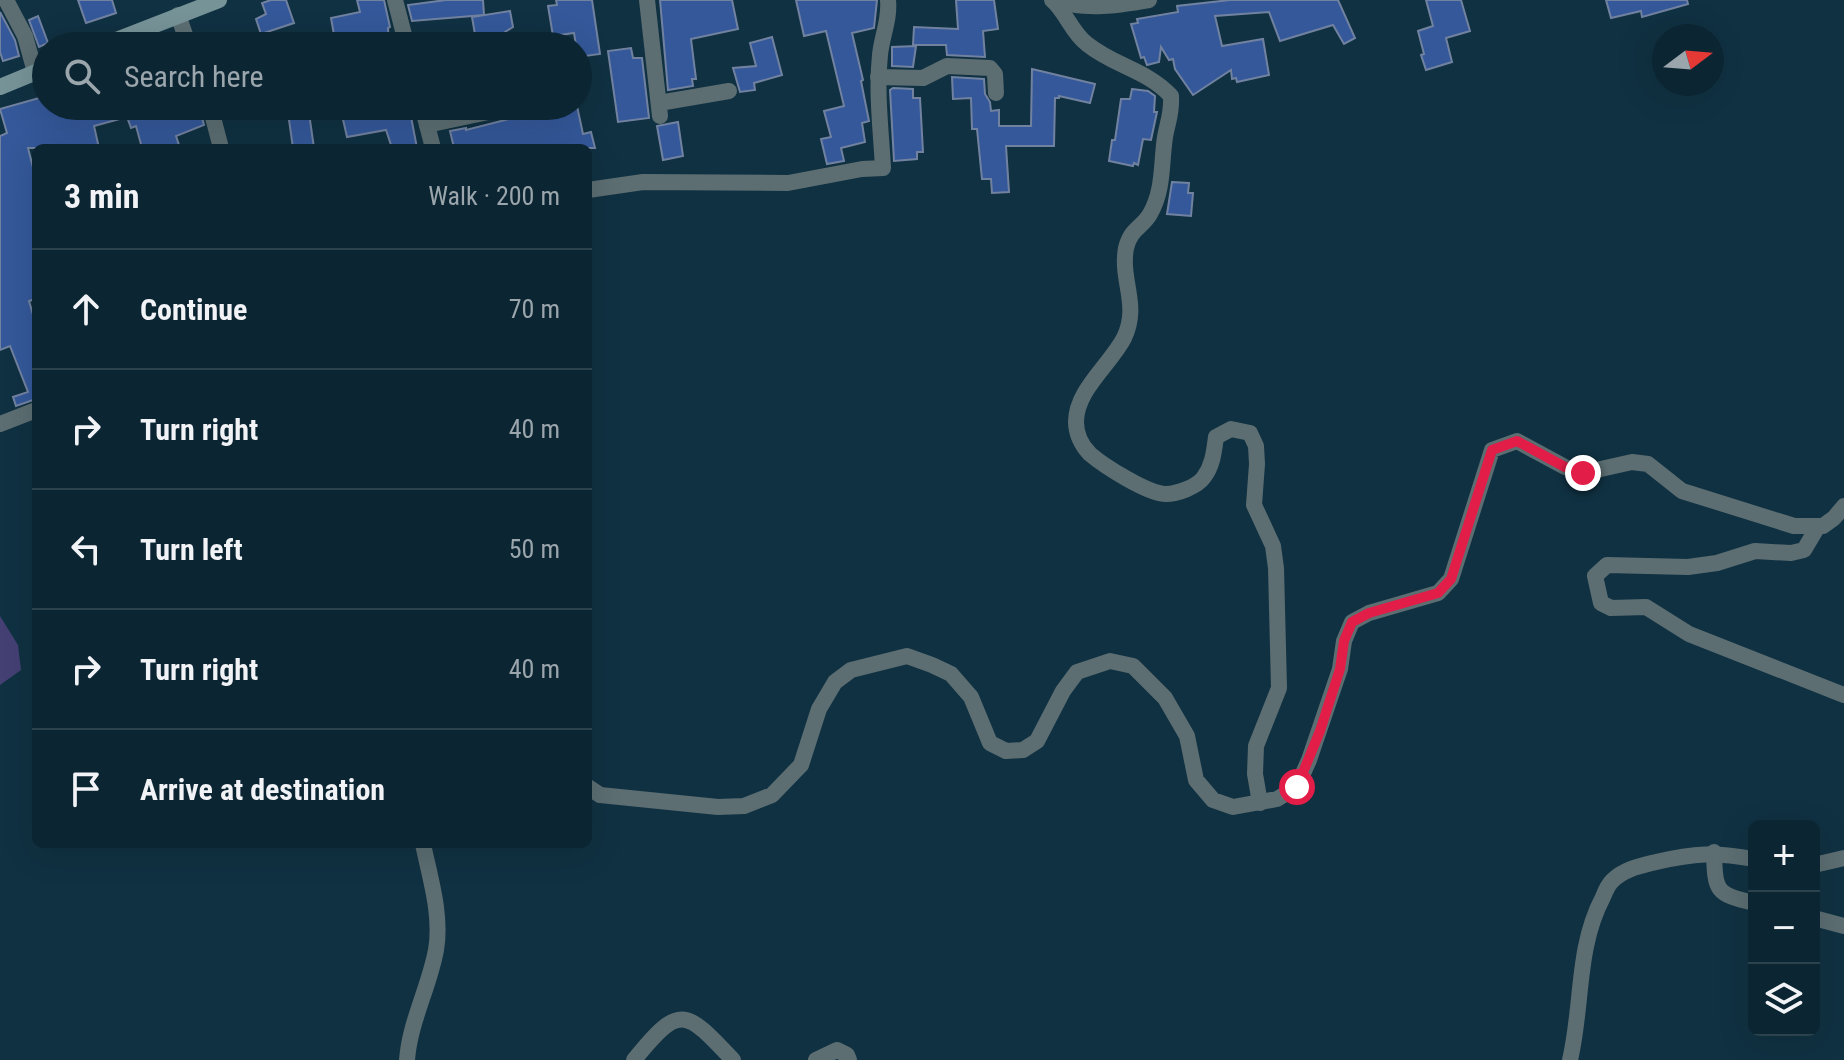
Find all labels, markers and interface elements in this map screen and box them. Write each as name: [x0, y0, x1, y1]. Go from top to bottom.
north arrow: [1652, 24, 1724, 96]
search box: [32, 32, 592, 120]
icon: search: [60, 54, 104, 98]
text: Search here: [124, 59, 264, 94]
text: 3 min: [64, 176, 140, 216]
text: Walk · 200 m: [428, 181, 560, 211]
icon: ahead: [64, 287, 108, 331]
text: Continue: [140, 292, 247, 327]
text: 70 m: [509, 294, 560, 324]
icon: right: [64, 407, 108, 451]
text: Turn right: [140, 412, 258, 447]
text: 40 m: [509, 414, 560, 444]
route end: [1565, 455, 1601, 491]
icon: left: [64, 527, 108, 571]
text: Turn left: [140, 532, 243, 567]
text: 50 m: [509, 534, 560, 564]
icon: right: [64, 647, 108, 691]
text: Turn right: [140, 652, 258, 687]
text: 40 m: [509, 654, 560, 684]
icon: arrive: [64, 767, 108, 811]
route start: [1279, 769, 1315, 805]
text: Arrive at destination: [140, 772, 385, 807]
map controls: [1748, 820, 1820, 1036]
button: +: [1748, 820, 1820, 892]
button: −: [1748, 892, 1820, 964]
button: layers: [1748, 964, 1820, 1036]

